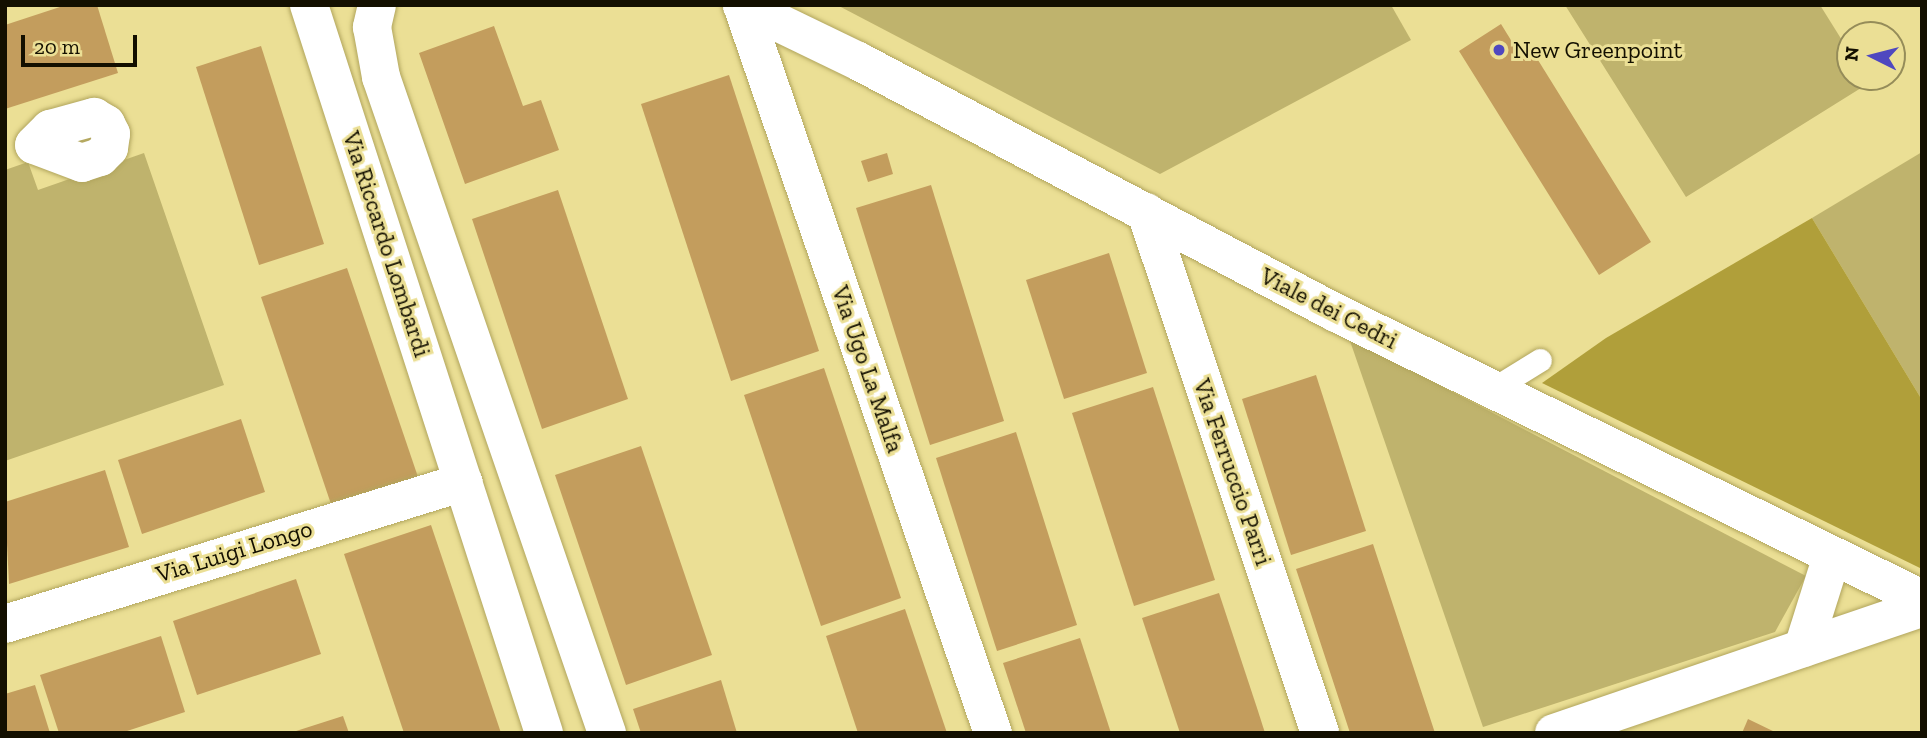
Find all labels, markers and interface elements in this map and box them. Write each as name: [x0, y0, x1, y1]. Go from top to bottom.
scale bar: [24, 21, 140, 65]
north arrow: [1836, 21, 1906, 91]
text: 20 m: [34, 34, 80, 59]
place label: New Greenpoint: [1513, 36, 1683, 64]
marker: New Greenpoint: [1491, 42, 1507, 58]
text: N: [1839, 46, 1864, 62]
street label: Via Riccardo Lombardi: [337, 128, 437, 360]
street label: Viale dei Cedri: [1256, 261, 1402, 355]
street label: Via Ugo La Malfa: [826, 282, 910, 456]
street label: Via Ferruccio Parri: [1188, 375, 1278, 569]
street label: Via Luigi Longo: [152, 514, 316, 588]

